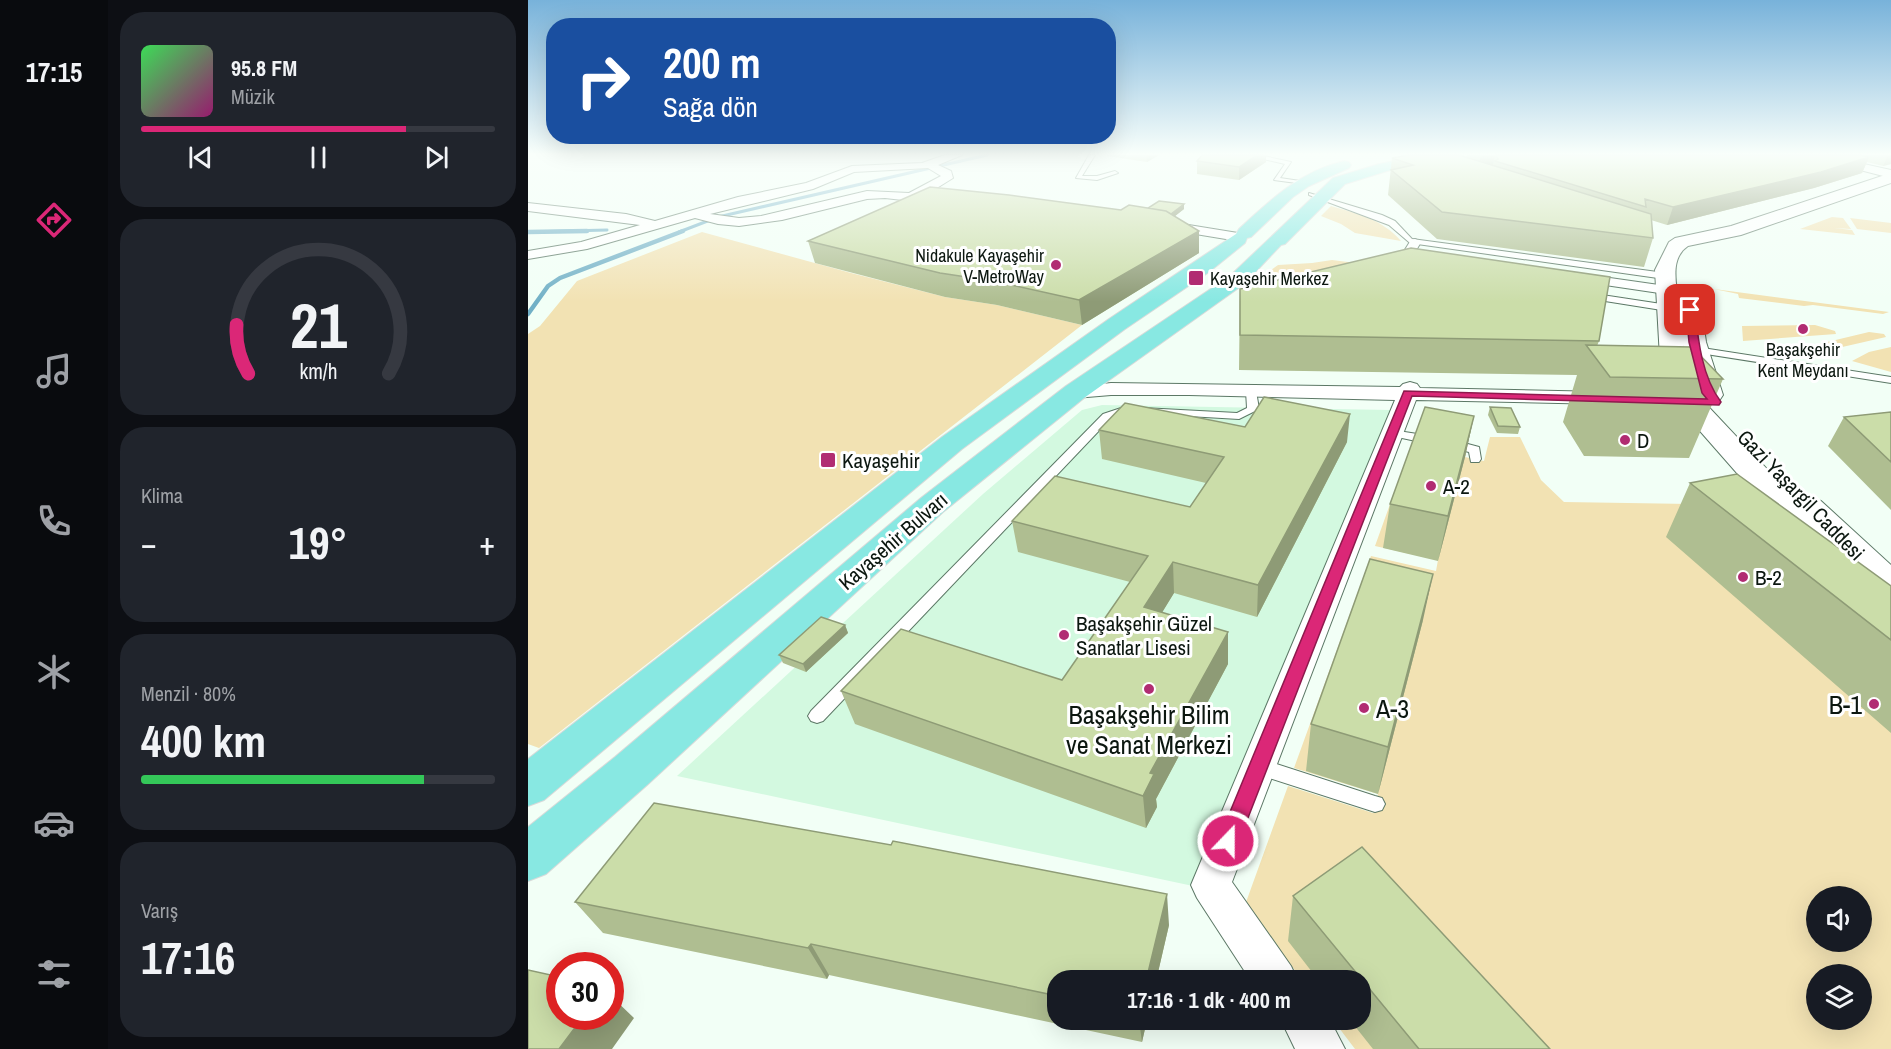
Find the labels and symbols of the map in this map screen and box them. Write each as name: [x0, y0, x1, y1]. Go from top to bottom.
place label: Nidakule Kayaşehir V-MetroWay: [915, 243, 1045, 289]
marker: Nidakule Kayaşehir V-MetroWay: [1049, 258, 1063, 272]
place label: Kayaşehir Merkez: [1210, 266, 1329, 291]
marker: Kayaşehir Merkez: [1187, 269, 1205, 287]
pin: [1664, 284, 1715, 335]
marker: Başakşehir Kent Meydanı: [1796, 322, 1810, 336]
place label: Başakşehir Kent Meydanı: [1757, 337, 1849, 383]
street label: Gazi Yaşargil Caddesi: [1731, 423, 1871, 567]
place label: D: [1637, 426, 1649, 455]
marker: D: [1618, 433, 1632, 447]
place label: Kayaşehir: [842, 446, 920, 475]
marker: Kayaşehir: [819, 451, 837, 469]
place label: A-2: [1442, 472, 1470, 501]
marker: A-2: [1424, 479, 1438, 493]
street label: Kayaşehir Bulvarı: [832, 485, 954, 597]
place label: B-2: [1755, 563, 1782, 592]
marker: B-2: [1736, 570, 1750, 584]
place label: Başakşehir Güzel Sanatlar Lisesi: [1076, 609, 1212, 662]
marker: Başakşehir Güzel Sanatlar Lisesi: [1057, 628, 1071, 642]
marker: Başakşehir Bilim ve Sanat Merkezi: [1142, 682, 1156, 696]
place label: B-1: [1829, 687, 1862, 722]
place label: A-3: [1375, 691, 1409, 726]
place label: Başakşehir Bilim ve Sanat Merkezi: [1066, 697, 1232, 762]
marker: B-1: [1867, 697, 1881, 711]
marker: A-3: [1357, 701, 1371, 715]
position arrow: [1196, 809, 1260, 873]
speed limit sign: 30: [546, 952, 624, 1030]

